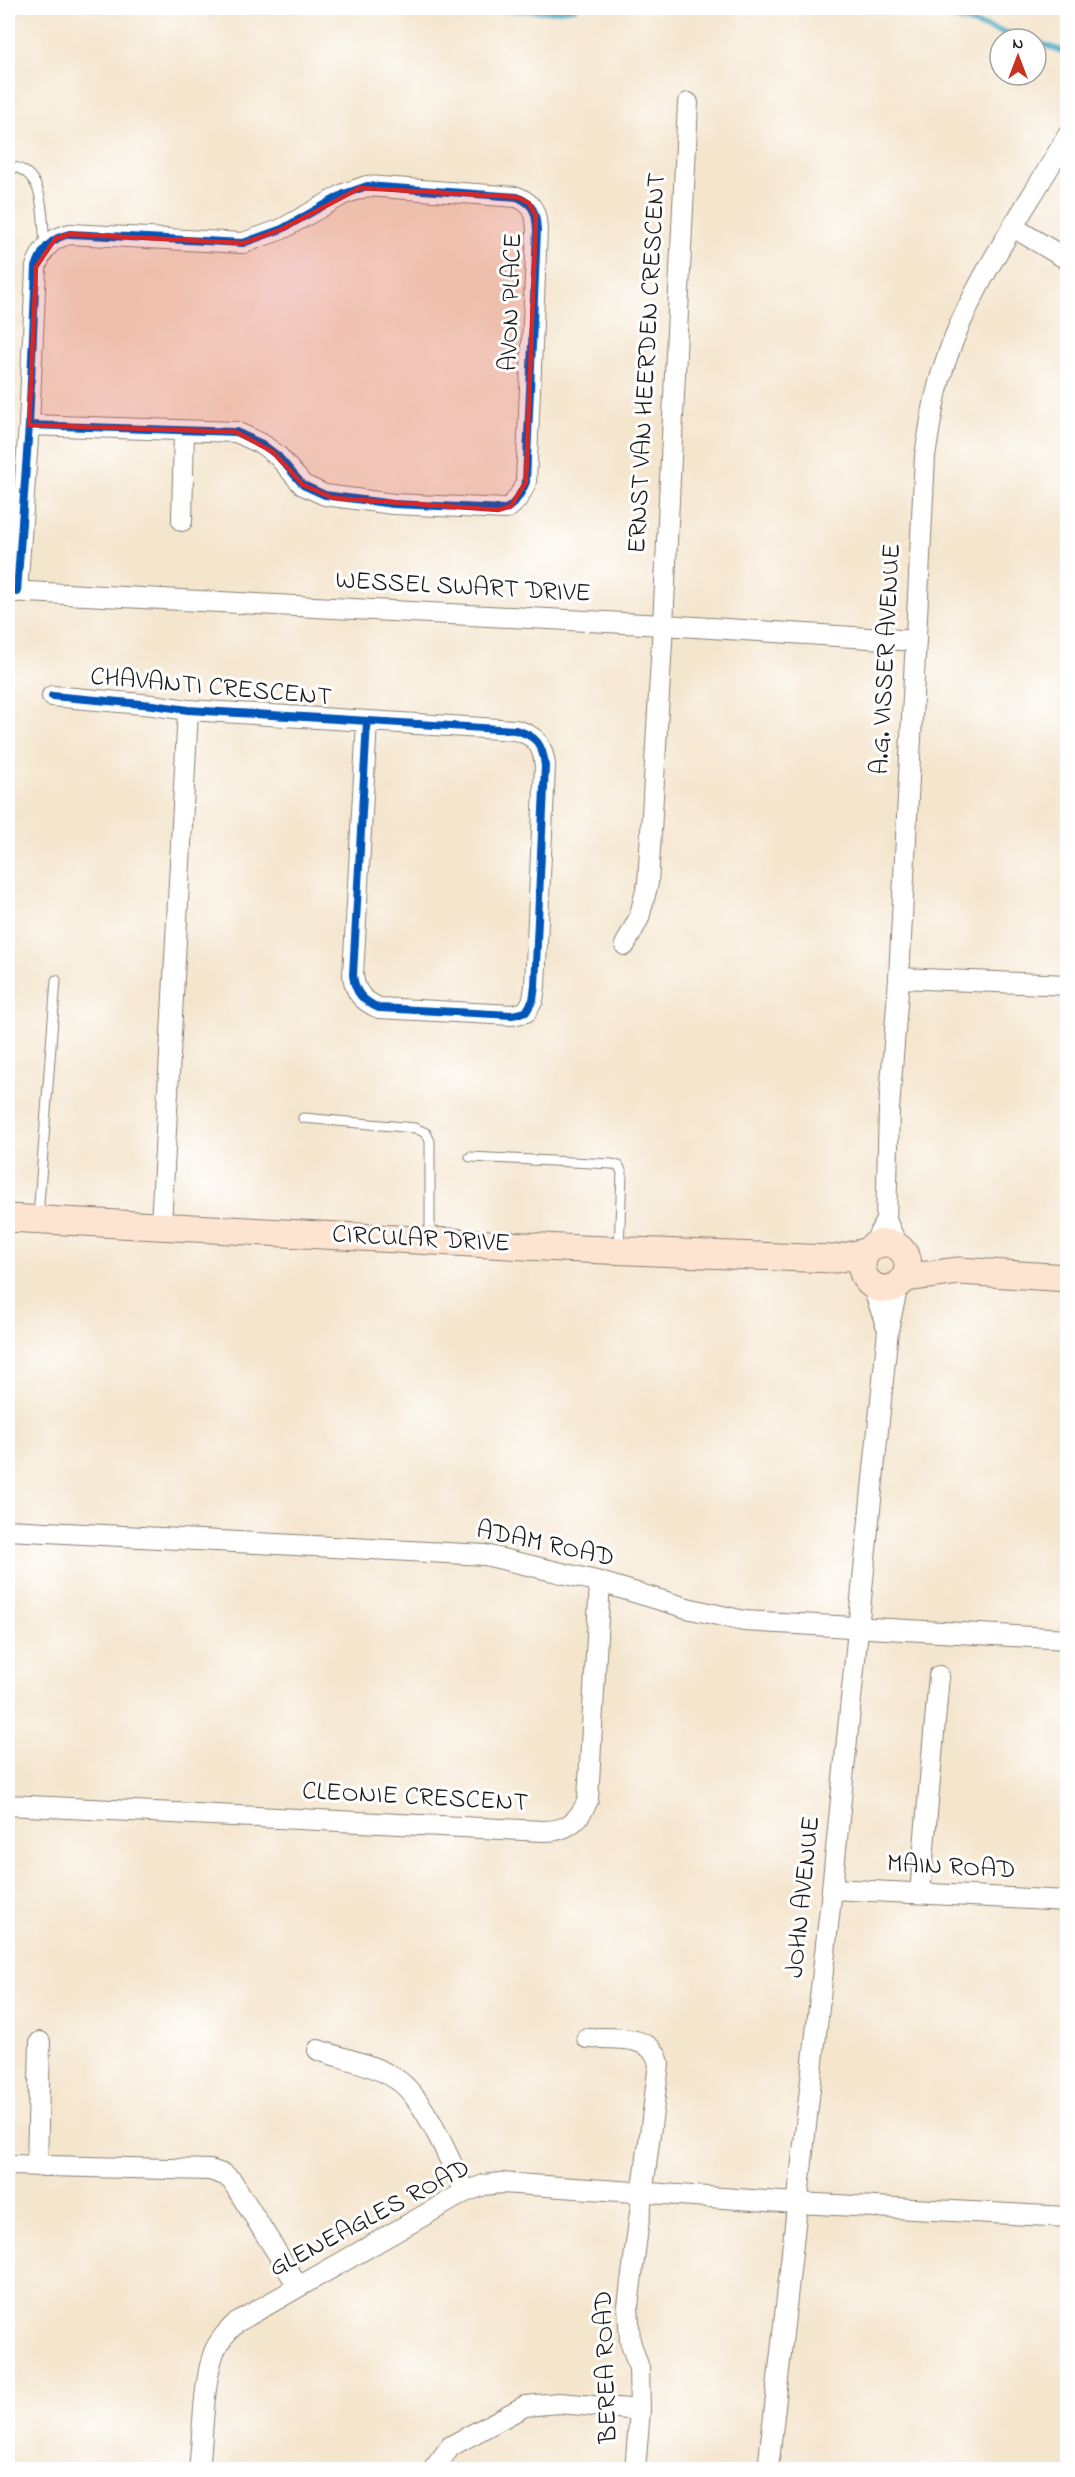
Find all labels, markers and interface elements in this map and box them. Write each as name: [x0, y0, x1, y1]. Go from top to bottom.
north arrow: [988, 27, 1048, 87]
text: N: [1013, 32, 1024, 56]
street label: ERNST VAN HEERDEN CRESCENT: [619, 171, 677, 554]
street label: AVON PLACE: [491, 232, 533, 372]
street label: A.G. VISSER AVENUE: [862, 542, 912, 776]
street label: WESSEL SWART DRIVE: [334, 562, 592, 614]
street label: CHAVANTI CRESCENT: [89, 659, 333, 717]
street label: CIRCULAR DRIVE: [331, 1216, 511, 1264]
street label: ADAM ROAD: [472, 1512, 618, 1578]
street label: CLEONIE CRESCENT: [301, 1773, 529, 1823]
street label: JOHN AVENUE: [777, 1814, 831, 1980]
street label: MAIN ROAD: [886, 1846, 1016, 1890]
street label: GLENEAGLES ROAD: [263, 2150, 477, 2288]
street label: BEREA ROAD: [585, 2290, 629, 2445]

